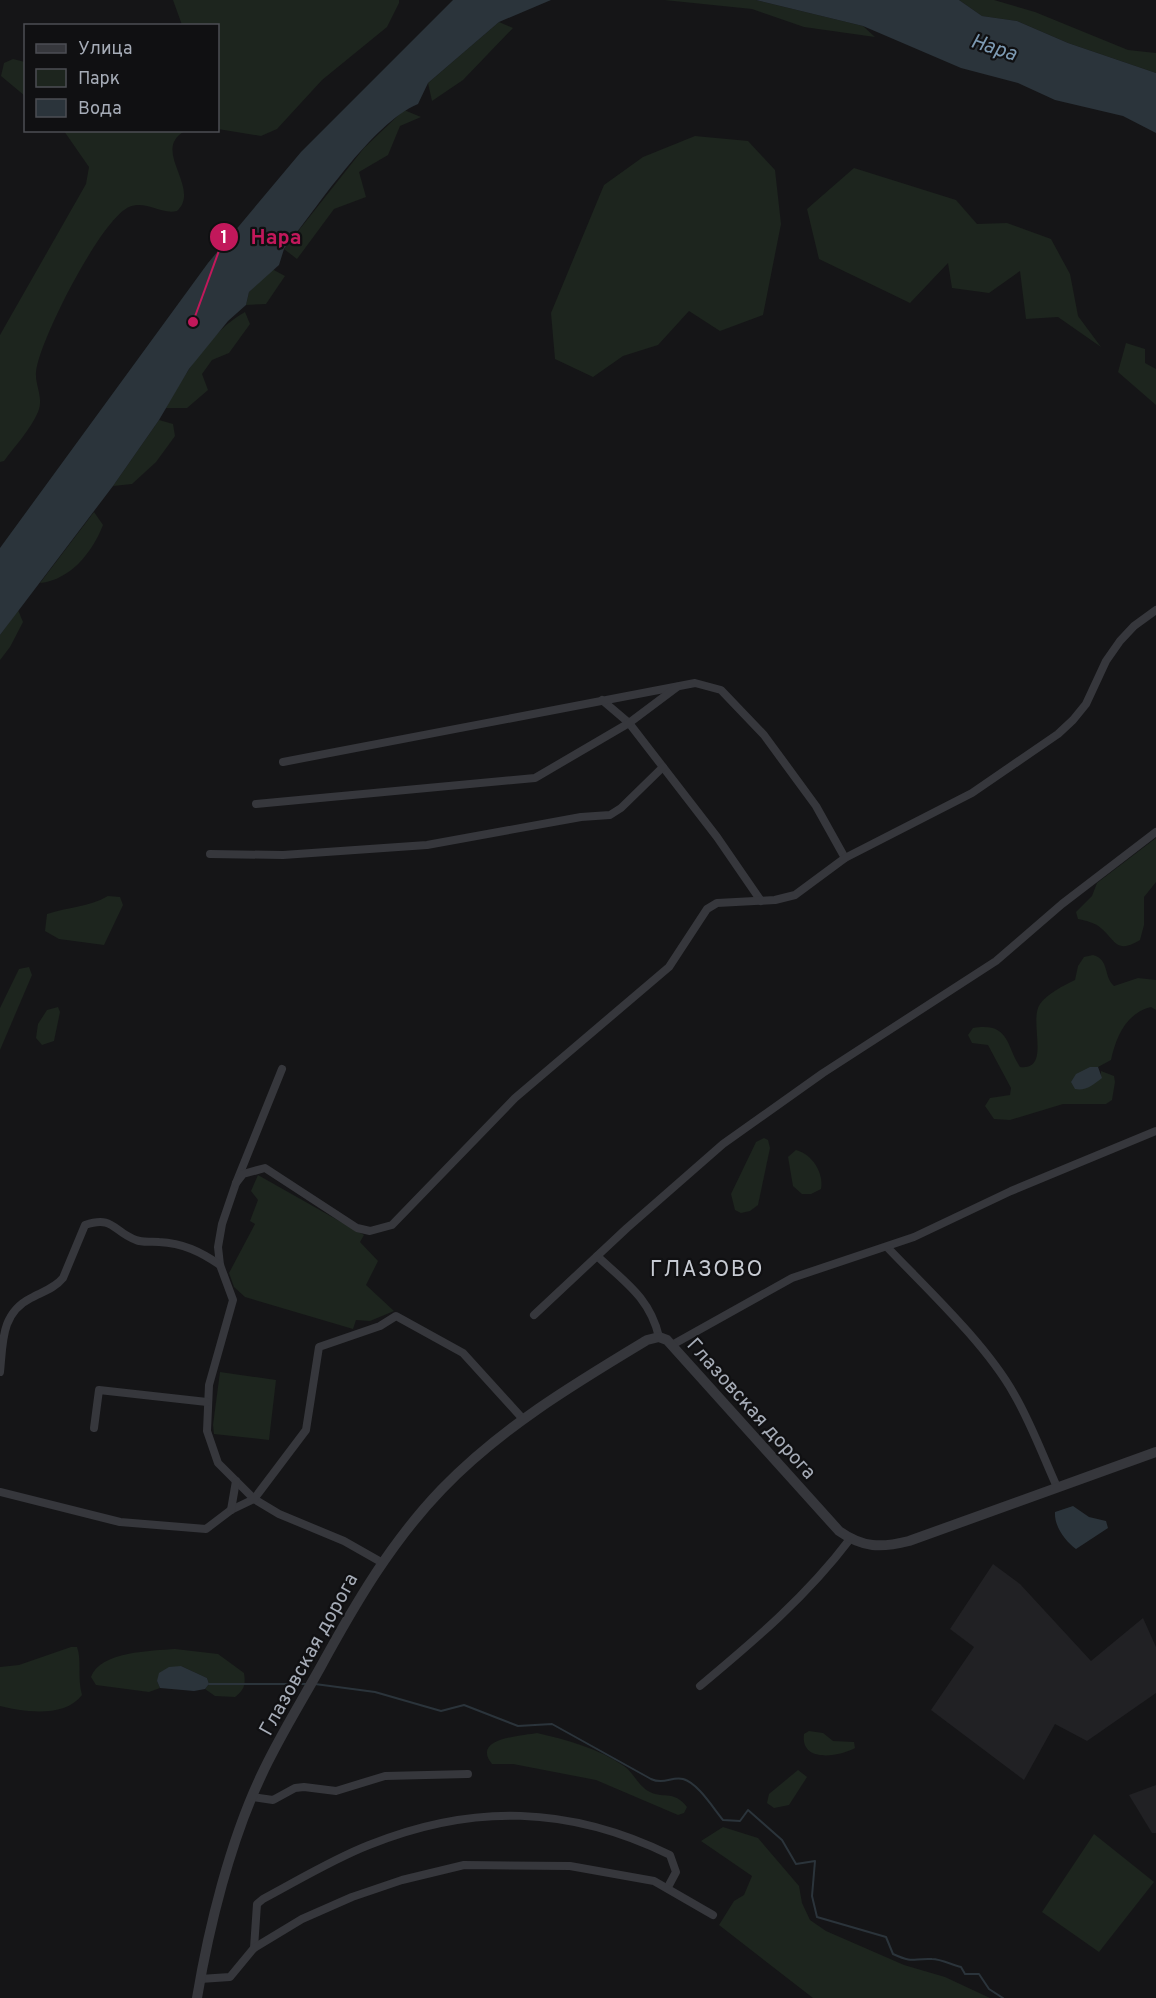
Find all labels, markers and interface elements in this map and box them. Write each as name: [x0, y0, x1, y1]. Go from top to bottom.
legend: [24, 24, 219, 132]
water label: Нара: [967, 28, 1020, 69]
text: Улица: [78, 38, 132, 61]
text: Парк: [78, 68, 120, 91]
text: Вода: [78, 98, 122, 121]
callout: Нара: [209, 217, 314, 256]
text: Нара: [251, 225, 301, 252]
text: 1: [220, 227, 228, 250]
district label: ГЛАЗОВО: [650, 1257, 764, 1284]
street label: Глазовская дорога: [680, 1333, 821, 1486]
street label: Глазовская дорога: [254, 1569, 365, 1741]

